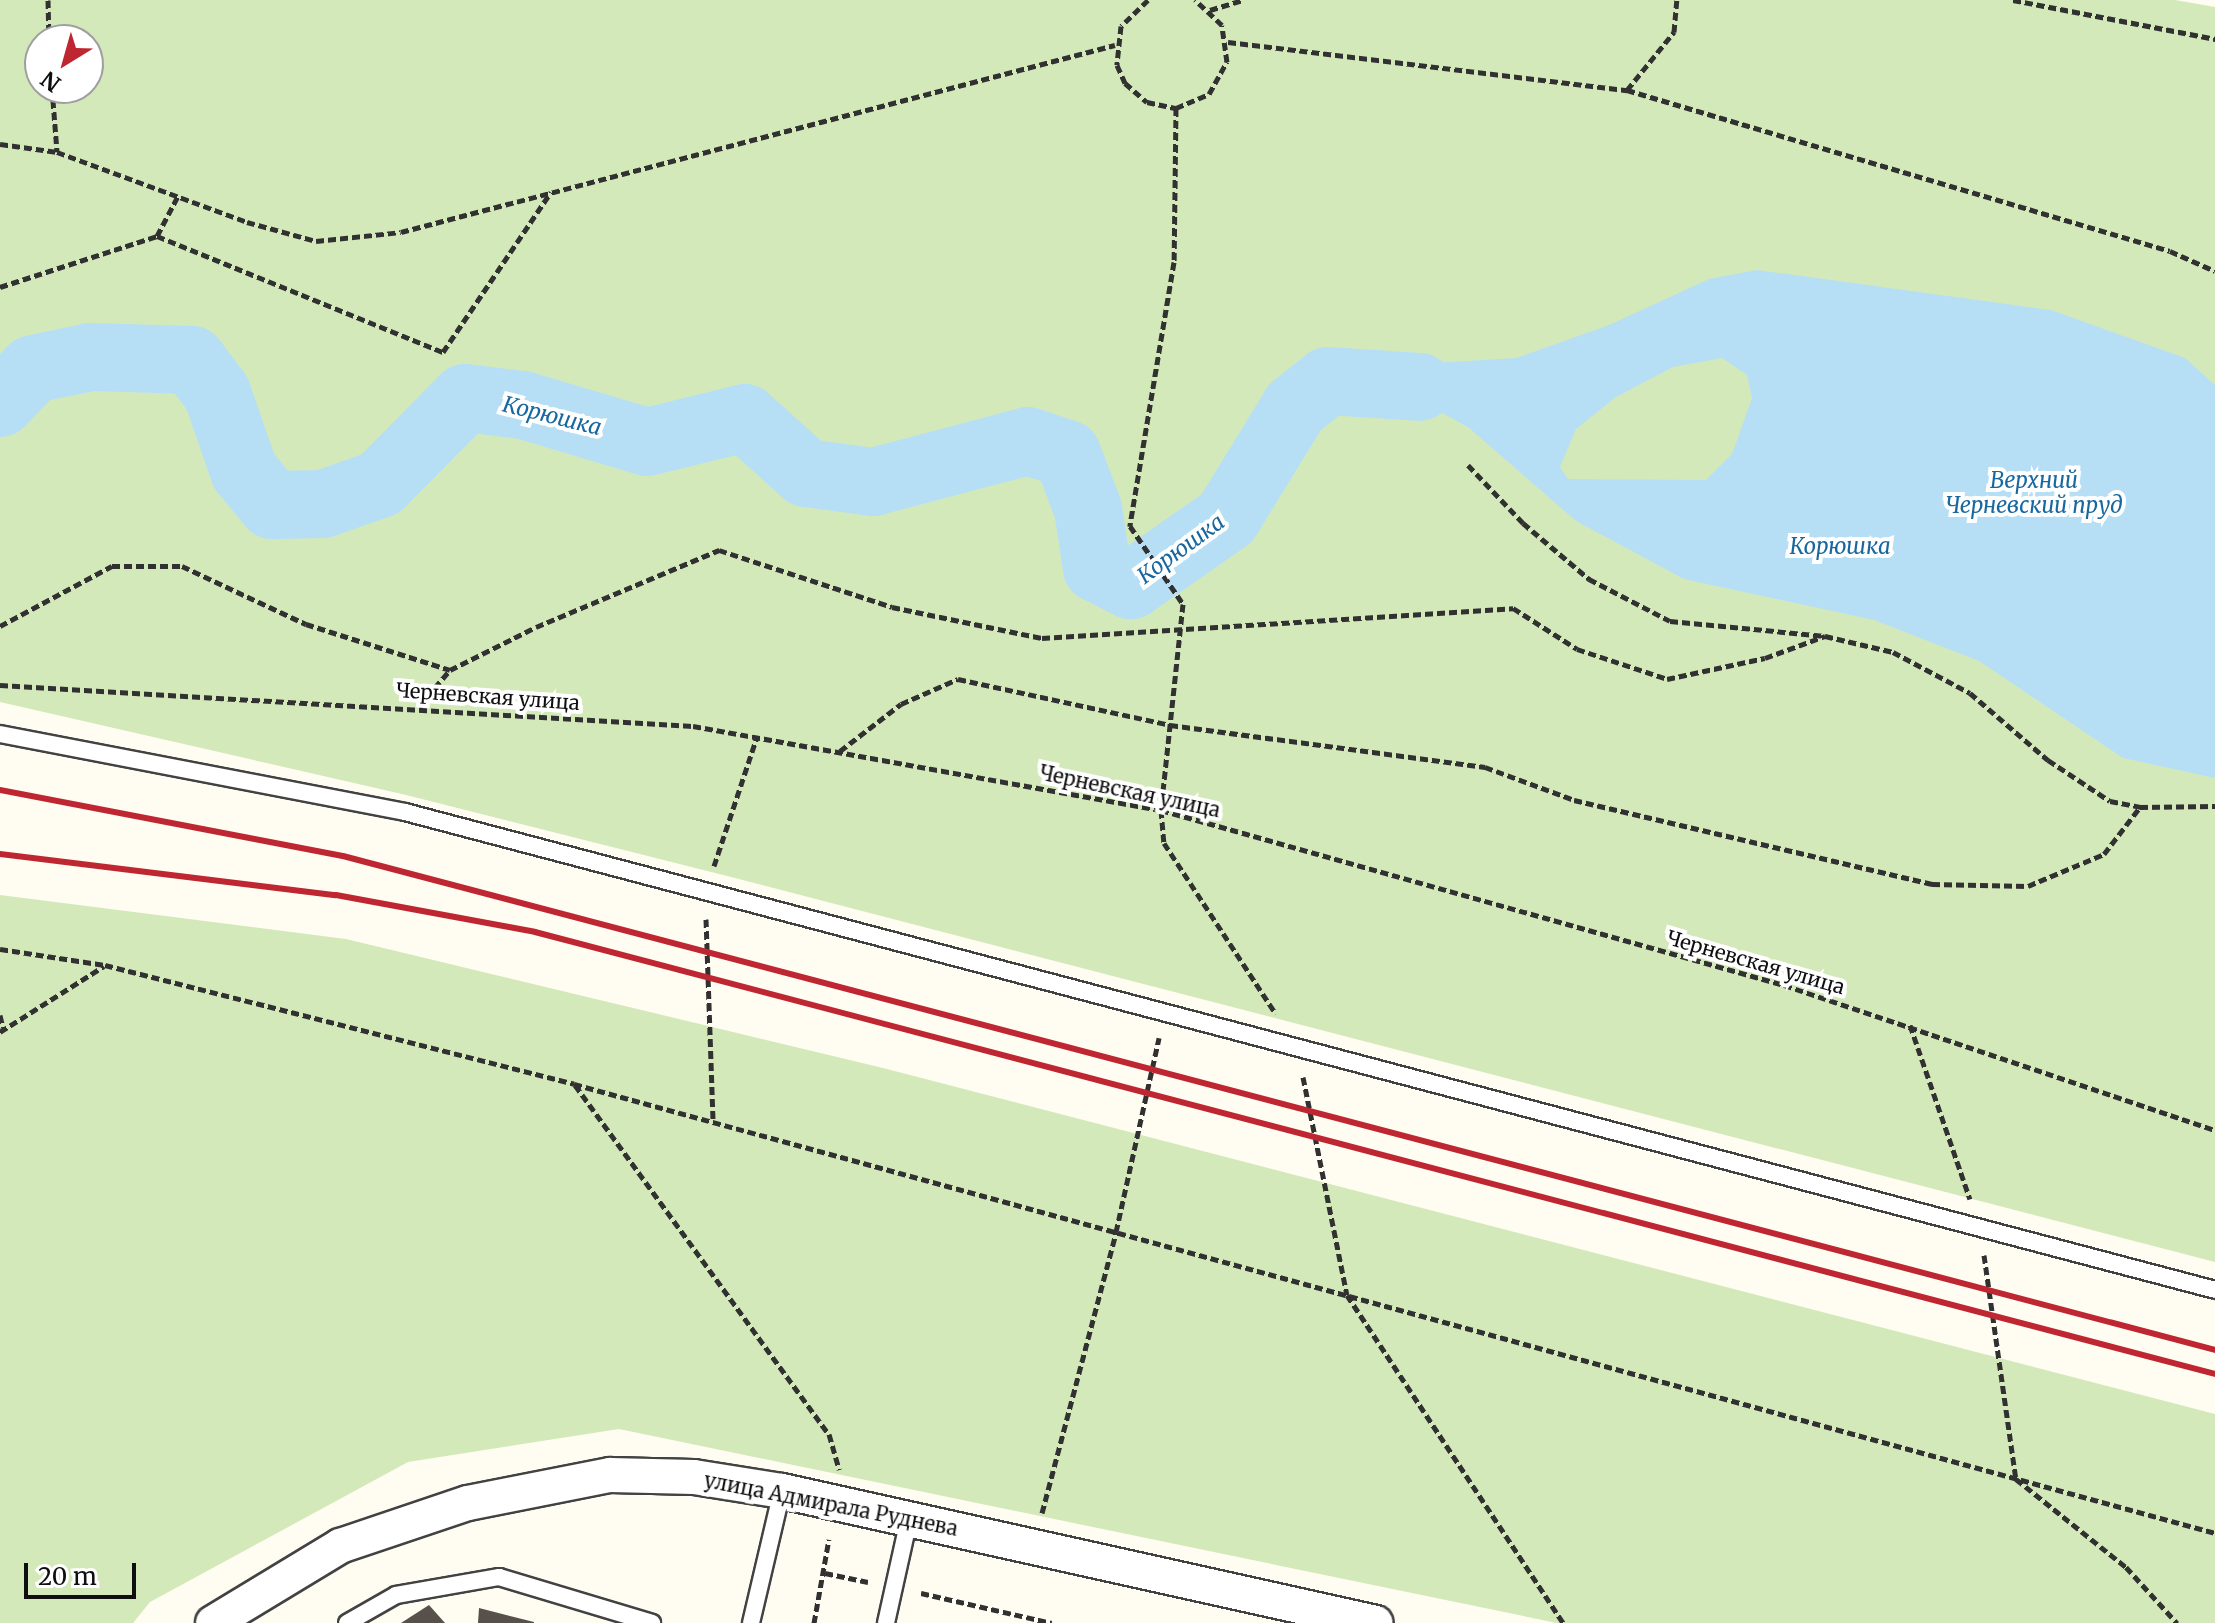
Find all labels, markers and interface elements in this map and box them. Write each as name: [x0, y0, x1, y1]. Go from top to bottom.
north arrow: [24, 24, 104, 104]
text: N: [35, 65, 66, 98]
water label: Корюшка: [500, 391, 604, 441]
water label: Верхний Черневский пруд: [1945, 467, 2123, 518]
water label: Корюшка: [1132, 509, 1230, 589]
water label: Корюшка: [1789, 534, 1891, 560]
street label: Черневская улица: [395, 678, 581, 714]
street label: Черневская улица: [1038, 760, 1222, 822]
street label: Черневская улица: [1664, 925, 1848, 999]
street label: улица Адмирала Руднева: [702, 1468, 960, 1540]
scale bar: [28, 1547, 140, 1597]
text: 20 m: [38, 1561, 97, 1592]

